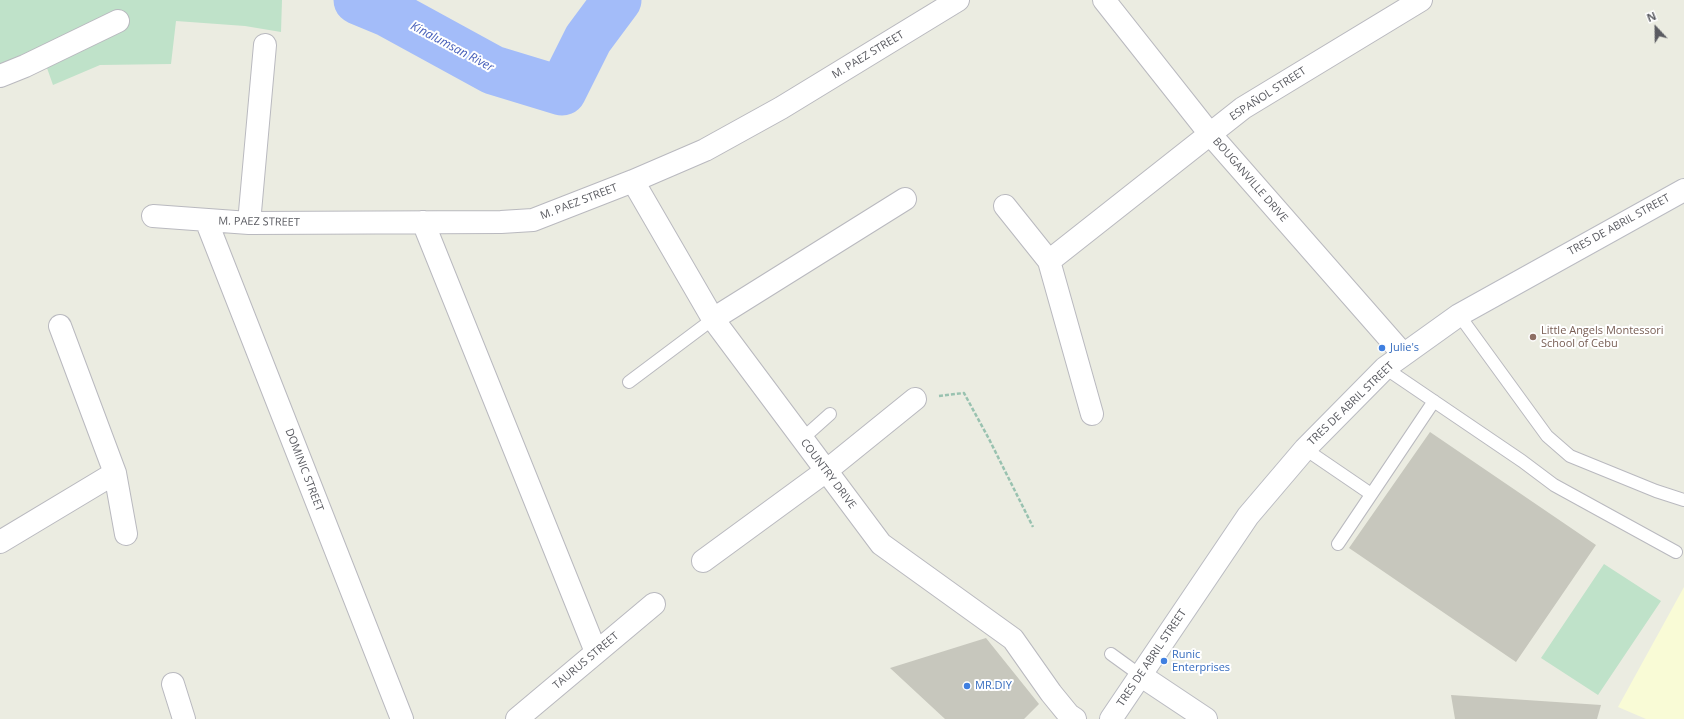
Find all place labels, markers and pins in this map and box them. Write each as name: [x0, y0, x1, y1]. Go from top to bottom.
place label: Little Angels Montessori School of Cebu: [1541, 324, 1664, 350]
marker: Little Angels Montessori School of Cebu: [1528, 332, 1538, 342]
place label: Julie's: [1390, 341, 1419, 355]
marker: Julie's: [1377, 343, 1387, 353]
place label: Runic Enterprises: [1172, 648, 1230, 674]
marker: Runic Enterprises: [1159, 656, 1169, 666]
place label: MR.DIY: [975, 679, 1012, 693]
marker: MR.DIY: [962, 681, 972, 691]

